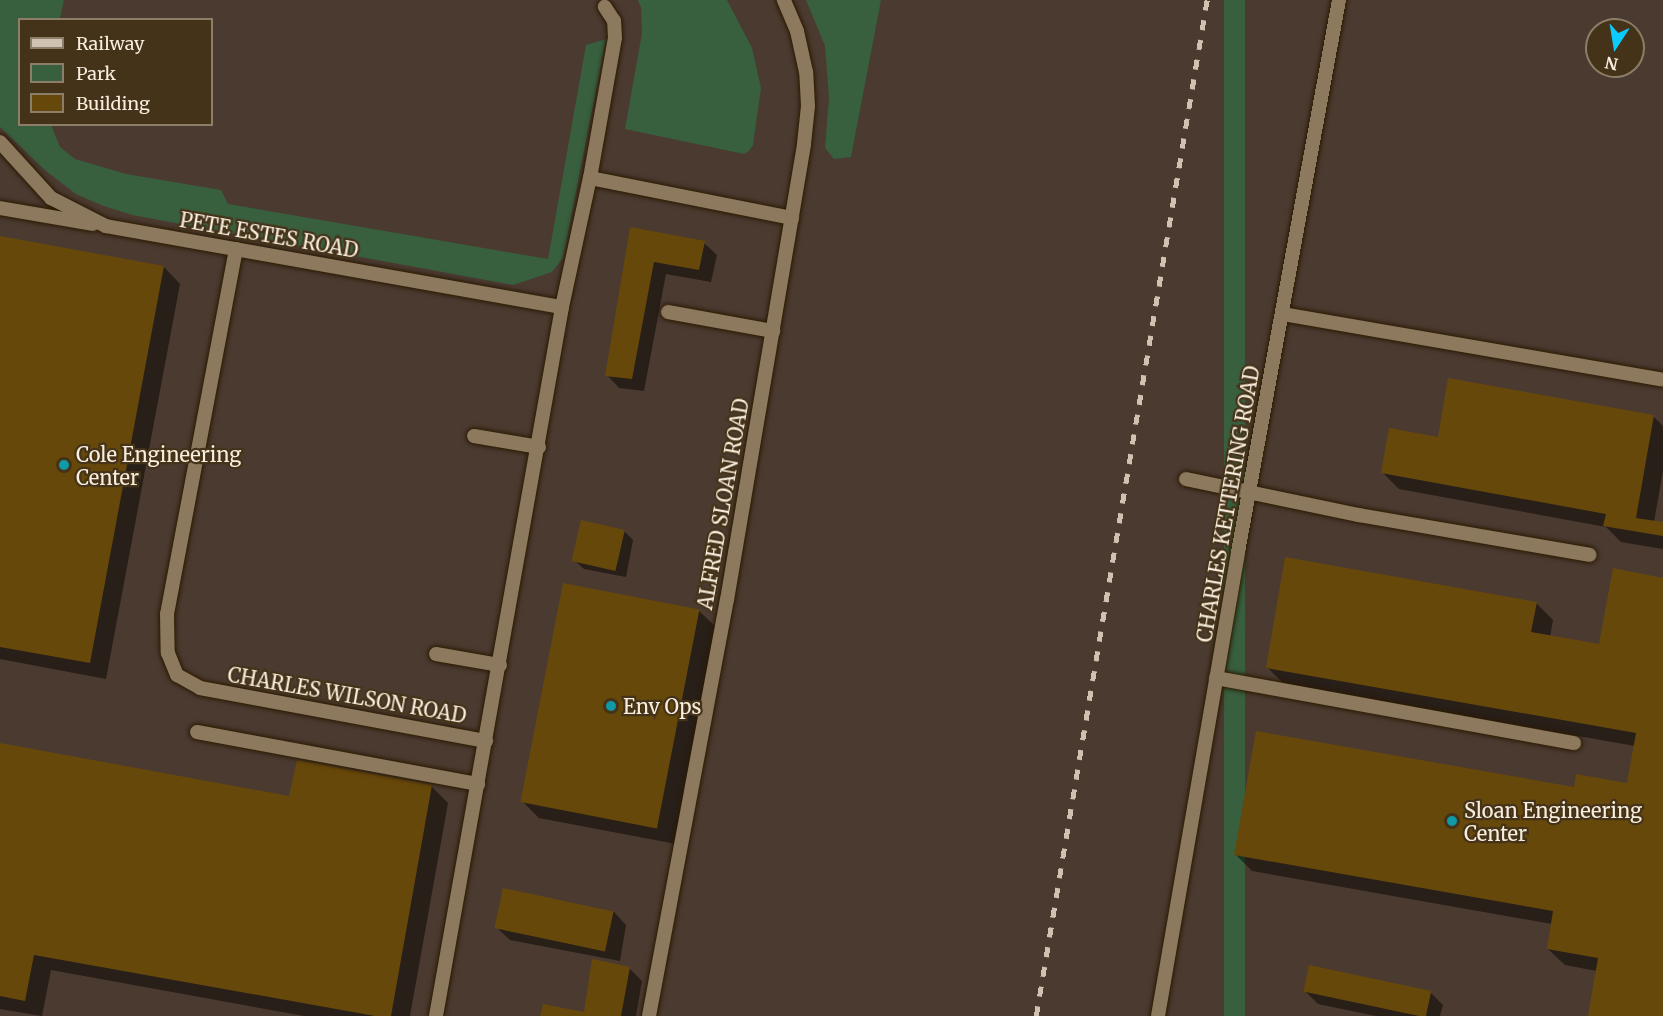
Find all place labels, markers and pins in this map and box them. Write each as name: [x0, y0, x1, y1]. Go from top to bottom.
place label: Cole Engineering Center: [76, 442, 241, 489]
marker: Cole Engineering Center: [57, 458, 71, 472]
place label: Env Ops: [623, 694, 701, 718]
marker: Env Ops: [604, 699, 618, 713]
place label: Sloan Engineering Center: [1464, 798, 1642, 845]
marker: Sloan Engineering Center: [1445, 814, 1459, 828]

